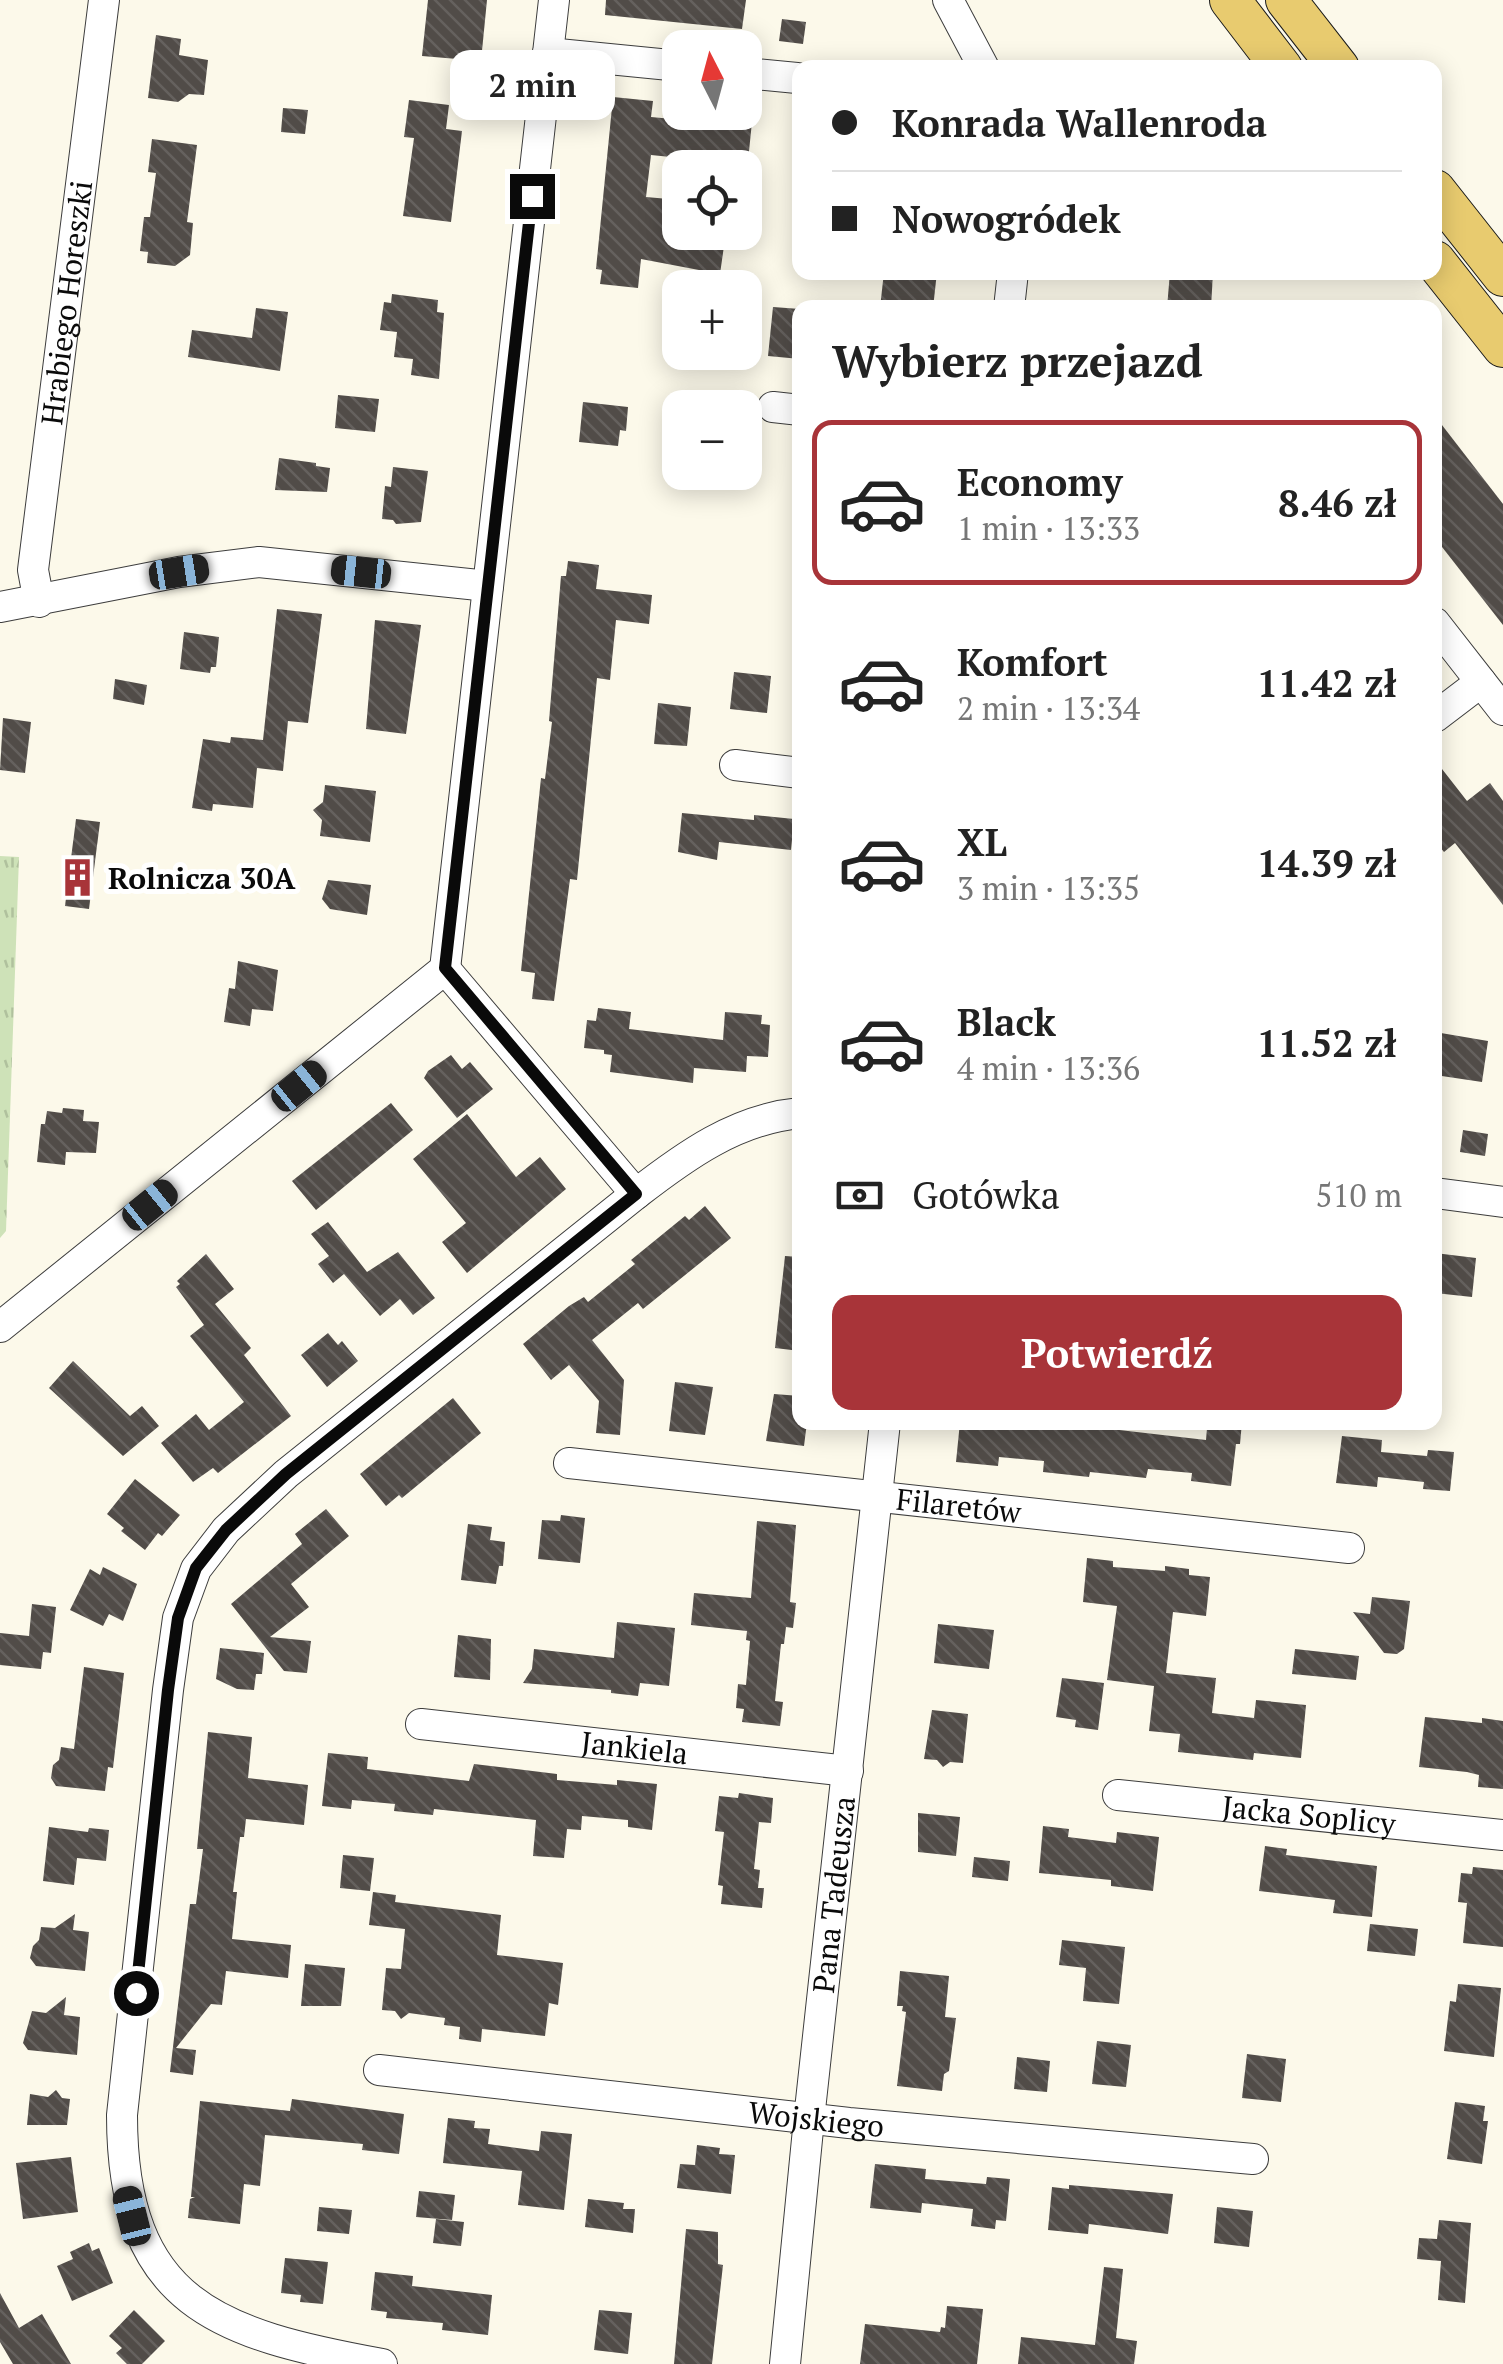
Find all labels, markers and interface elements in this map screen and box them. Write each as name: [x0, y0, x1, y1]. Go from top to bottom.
north arrow: [662, 30, 762, 130]
map controls: [662, 30, 762, 490]
callout: 2 min: [450, 51, 614, 121]
text: 2 min: [489, 64, 576, 106]
text: Konrada Wallenroda: [892, 98, 1267, 148]
button: locate: [662, 150, 762, 250]
route end: [510, 174, 555, 219]
street label: Hrabiego Horeszki: [31, 178, 101, 427]
text: Nowogródek: [892, 194, 1121, 244]
button: +: [662, 270, 762, 370]
text: Wybierz przejazd: [832, 330, 1203, 390]
button: −: [662, 390, 762, 490]
text: Economy: [957, 457, 1123, 507]
icon: car: [837, 458, 927, 548]
text: 8.46 zł: [1278, 478, 1397, 528]
text: 1 min · 13:33: [957, 507, 1140, 549]
car: [147, 552, 211, 592]
car: [330, 554, 392, 590]
text: Komfort: [957, 637, 1108, 687]
icon: car: [837, 638, 927, 728]
text: 11.42 zł: [1257, 658, 1397, 708]
text: 2 min · 13:34: [957, 687, 1140, 729]
text: XL: [957, 817, 1007, 867]
icon: car: [837, 818, 927, 908]
text: 14.39 zł: [1257, 838, 1397, 888]
building icon: Rolnicza 30A: [57, 857, 99, 899]
place label: Rolnicza 30A: [108, 858, 296, 898]
text: 3 min · 13:35: [957, 867, 1140, 909]
text: Black: [957, 997, 1056, 1047]
icon: car: [837, 998, 927, 1088]
text: 11.52 zł: [1257, 1018, 1397, 1068]
text: 4 min · 13:36: [957, 1047, 1140, 1089]
car: [266, 1055, 332, 1117]
icon: cash: [832, 1168, 887, 1223]
text: Gotówka: [912, 1170, 1060, 1220]
car: [117, 1174, 183, 1236]
text: 510 m: [1315, 1174, 1402, 1216]
button: Potwierdź: [832, 1295, 1402, 1410]
street label: Filaretów: [894, 1479, 1024, 1532]
street label: Jankiela: [579, 1722, 690, 1773]
street label: Jacka Soplicy: [1220, 1786, 1399, 1844]
street label: Pana Tadeusza: [803, 1794, 864, 1995]
route start: [114, 1971, 159, 2016]
street label: Wojskiego: [746, 2092, 886, 2146]
car: [110, 2183, 154, 2249]

